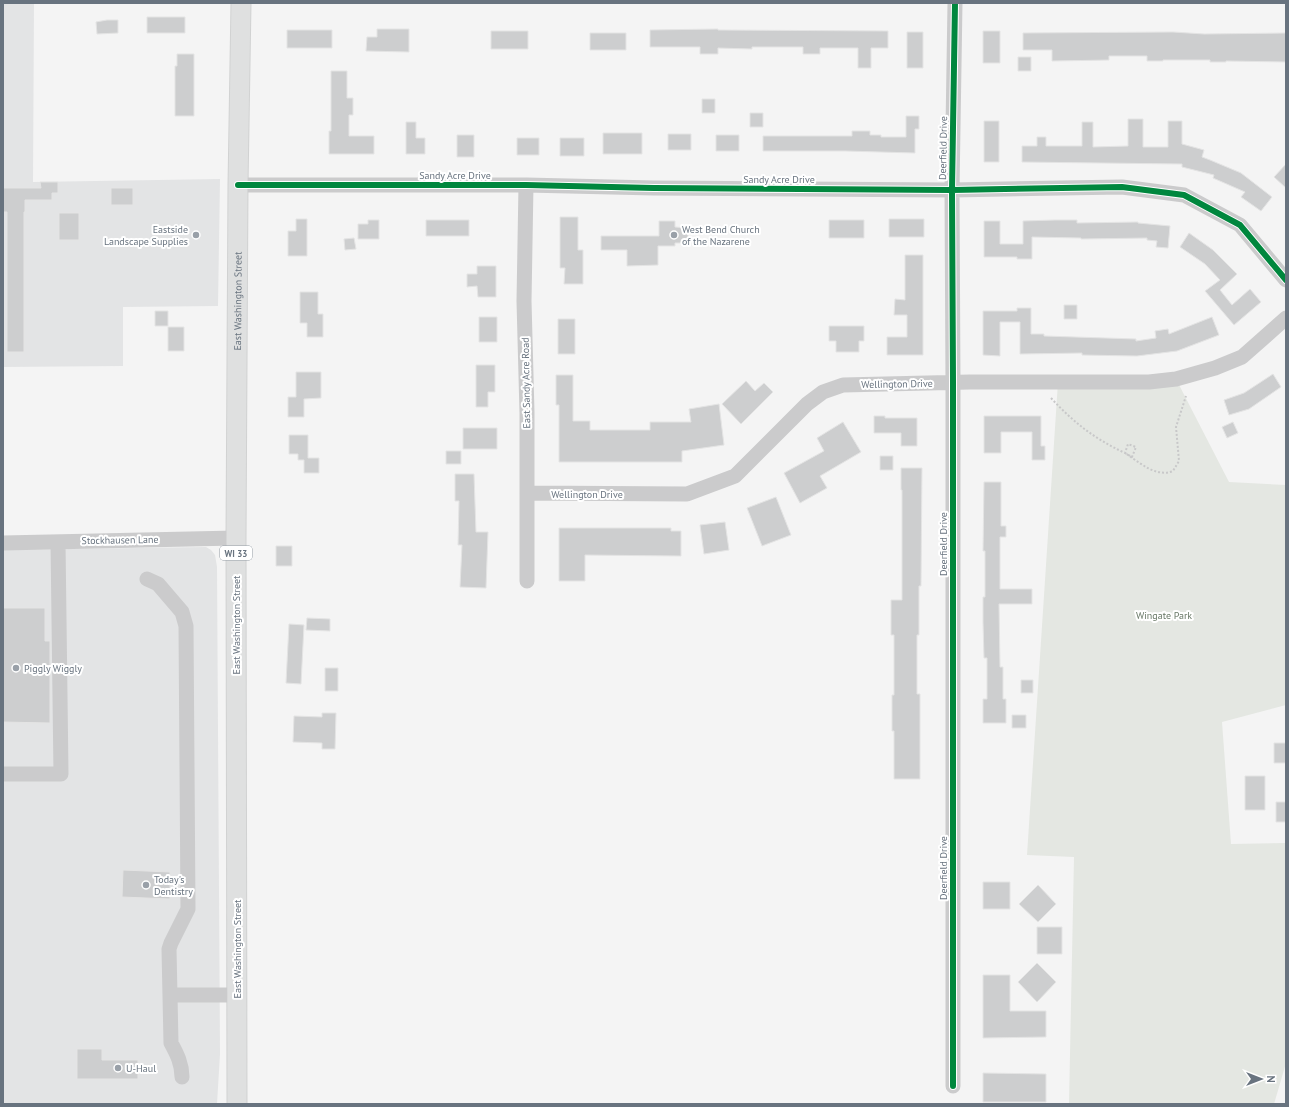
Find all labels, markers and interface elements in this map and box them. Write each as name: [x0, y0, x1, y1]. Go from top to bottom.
street label: Deerfield Drive: [936, 116, 950, 180]
street label: Sandy Acre Drive: [419, 169, 491, 182]
street label: Sandy Acre Drive: [743, 173, 815, 186]
place label: Eastside Landscape Supplies: [104, 223, 188, 248]
place label: West Bend Church of the Nazarene: [682, 223, 760, 248]
marker: Eastside Landscape Supplies: [191, 230, 201, 240]
marker: West Bend Church of the Nazarene: [669, 230, 679, 240]
street label: East Washington Street: [231, 251, 244, 351]
street label: East Sandy Acre Road: [519, 337, 533, 429]
street label: Wellington Drive: [861, 377, 933, 391]
street label: Wellington Drive: [551, 488, 623, 501]
street label: Deerfield Drive: [937, 512, 950, 576]
street label: Stockhausen Lane: [81, 533, 159, 547]
road number: WI 33: [220, 546, 252, 560]
street label: East Washington Street: [230, 575, 243, 674]
park label: Wingate Park: [1136, 609, 1192, 622]
place label: Piggly Wiggly: [24, 662, 82, 675]
marker: Piggly Wiggly: [11, 663, 21, 673]
street label: Deerfield Drive: [937, 836, 950, 900]
place label: Today's Dentistry: [154, 873, 193, 898]
marker: Today's Dentistry: [141, 880, 151, 890]
street label: East Washington Street: [231, 899, 244, 998]
north arrow: [1241, 1059, 1281, 1099]
place label: U-Haul: [126, 1062, 156, 1075]
marker: U-Haul: [113, 1063, 123, 1073]
text: N: [1264, 1075, 1278, 1083]

